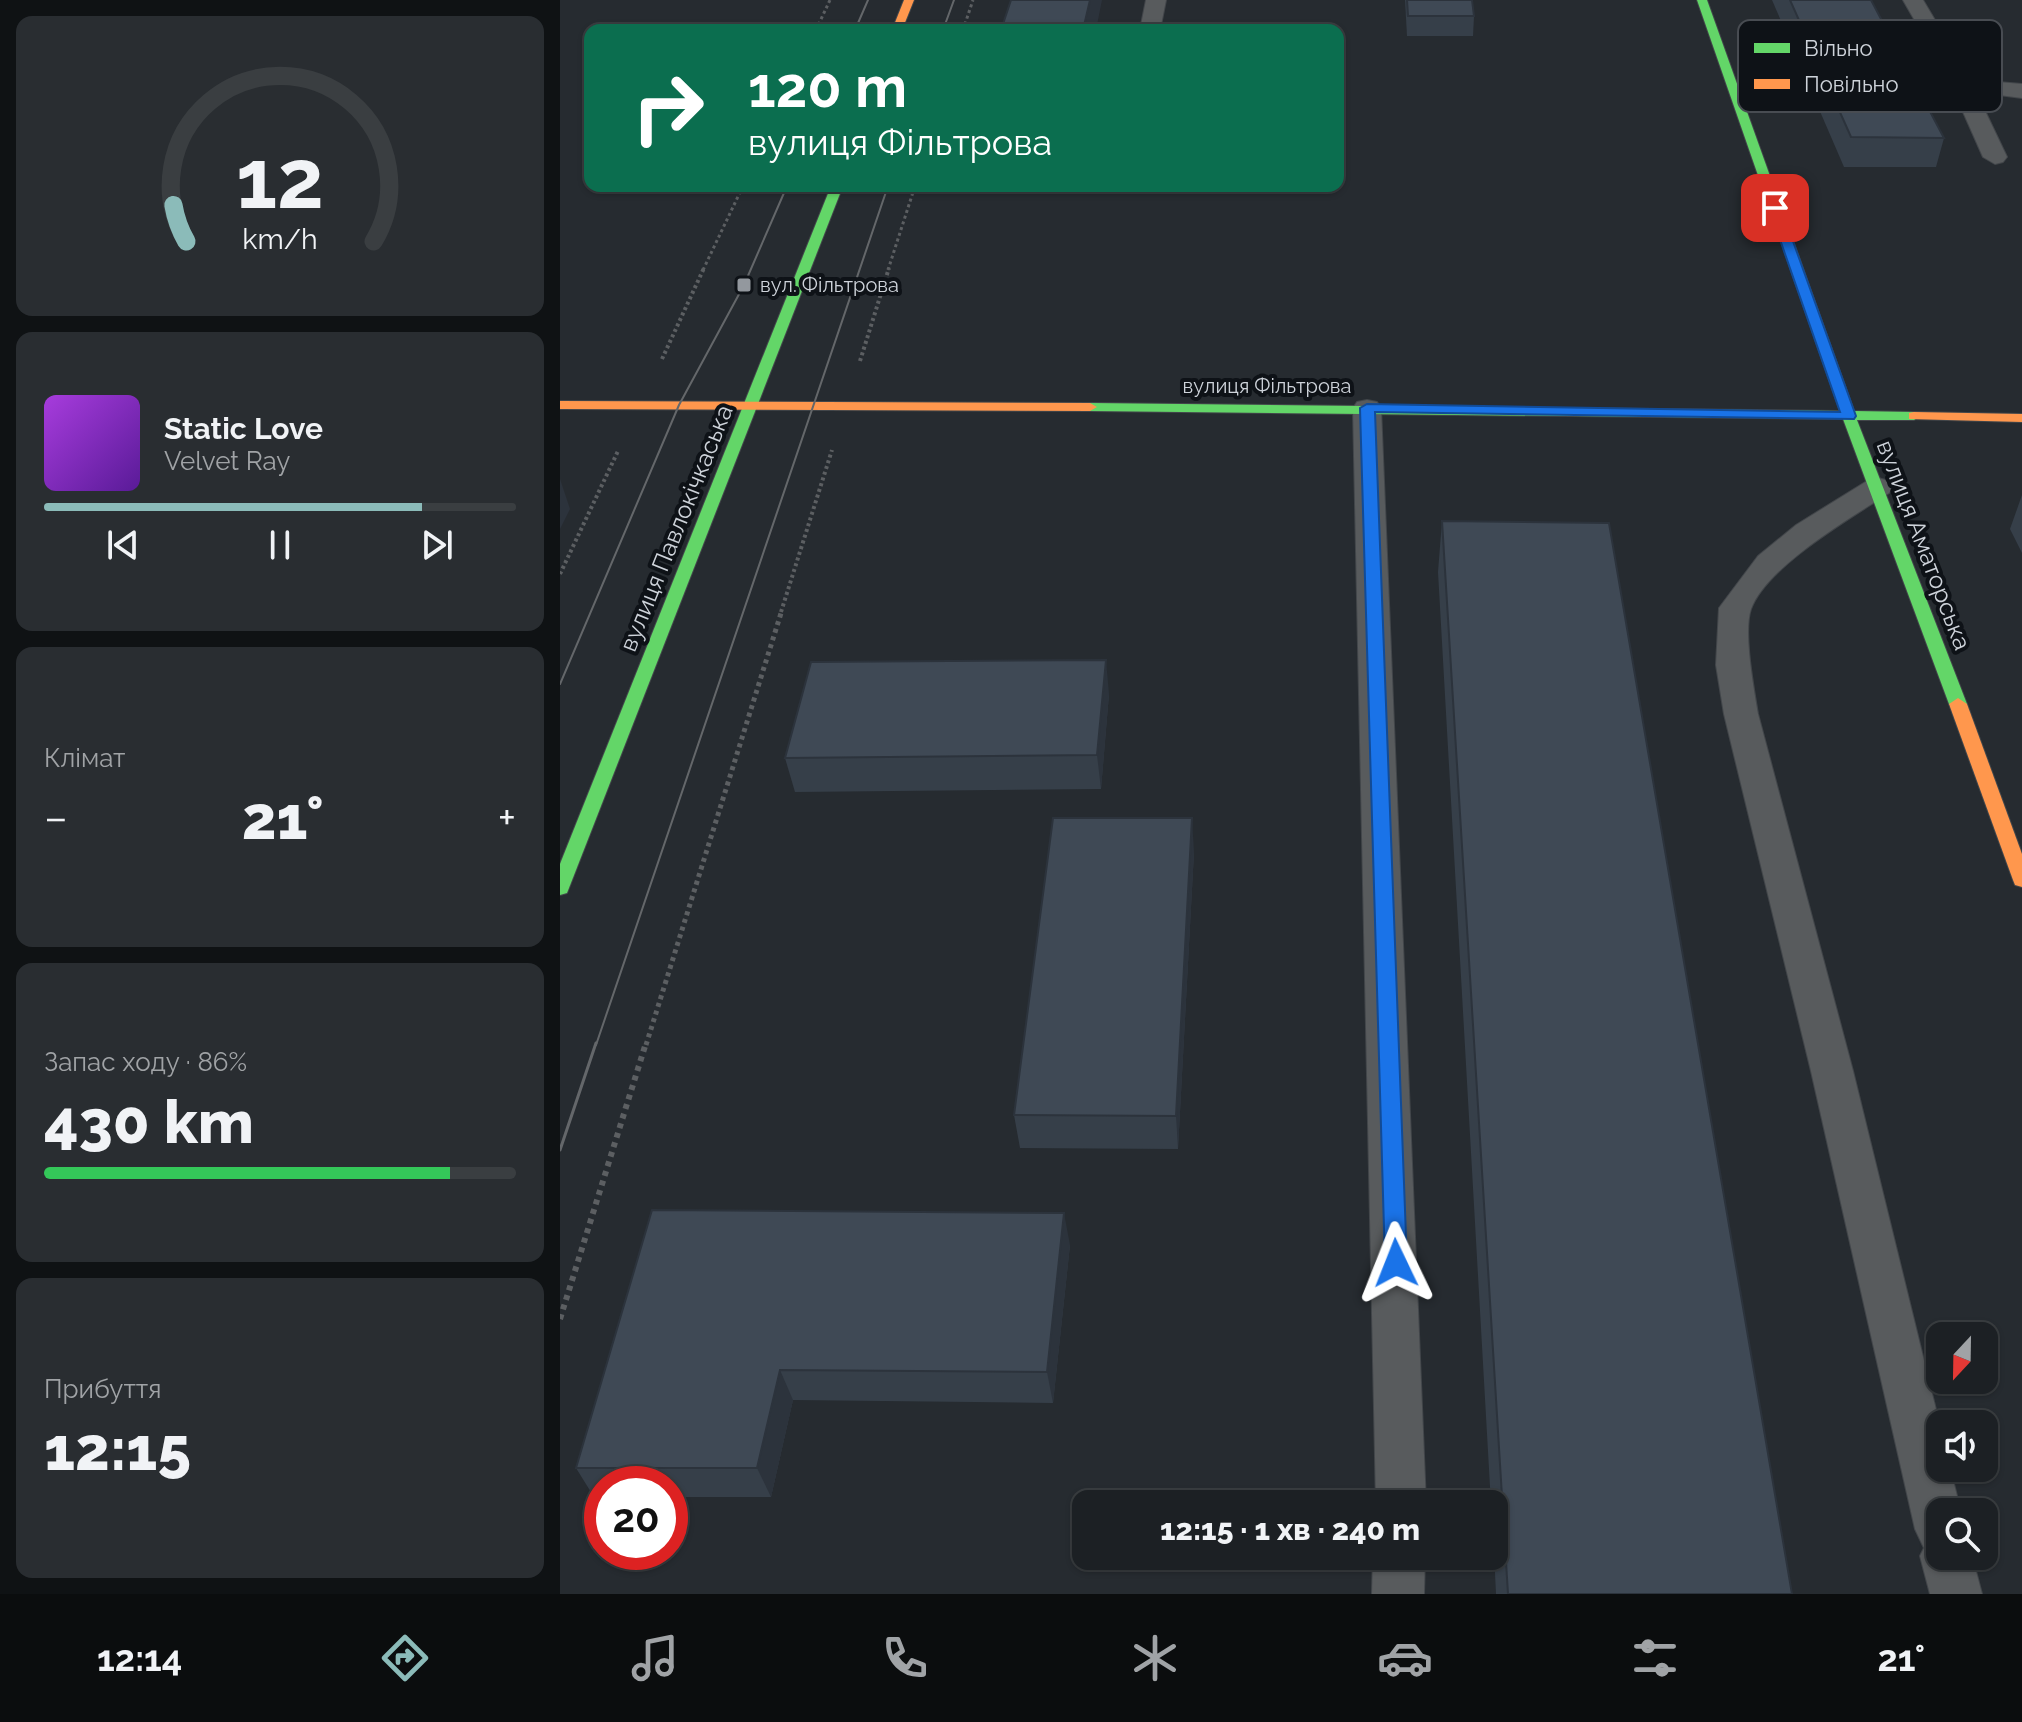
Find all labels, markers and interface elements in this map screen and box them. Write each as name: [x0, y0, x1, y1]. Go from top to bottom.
legend: [1738, 20, 2002, 112]
text: Вільно: [1804, 35, 1873, 61]
text: 120 m: [748, 54, 907, 120]
icon: right: [616, 56, 720, 160]
text: Повільно: [1804, 71, 1899, 97]
text: вулиця Фільтрова: [748, 121, 1052, 163]
text: 12: [236, 129, 324, 226]
pin: [1741, 174, 1809, 242]
icon: arrive: [1753, 186, 1797, 230]
text: km/h: [242, 222, 318, 256]
place label: вул. Фільтрова: [760, 273, 899, 297]
marker: вул. Фільтрова: [735, 276, 753, 294]
street label: вулиця Фільтрова: [1183, 374, 1351, 398]
street label: вулиця Павлокічкаська: [613, 401, 739, 655]
text: Static Love: [164, 411, 323, 446]
street label: вулиця Аматорська: [1871, 436, 1977, 654]
text: Velvet Ray: [164, 446, 290, 476]
icon: previous: [101, 523, 145, 567]
icon: pause: [258, 523, 302, 567]
icon: next: [415, 523, 459, 567]
text: Клімат: [44, 743, 126, 773]
text: 21°: [242, 783, 324, 853]
text: −: [44, 792, 68, 843]
text: +: [498, 792, 516, 843]
text: Запас ходу · 86%: [44, 1047, 247, 1077]
text: 430 km: [44, 1087, 254, 1157]
position arrow: [1354, 1221, 1438, 1305]
north arrow: [1926, 1322, 1998, 1394]
map controls: [1926, 1322, 1998, 1570]
text: Прибуття: [44, 1374, 162, 1404]
button: sound: [1926, 1410, 1998, 1482]
text: 12:15: [44, 1414, 191, 1484]
speed limit sign: 20: [584, 1466, 688, 1570]
button: search: [1926, 1498, 1998, 1570]
text: 12:15 · 1 хв · 240 m: [1160, 1512, 1420, 1547]
icon: directions: [377, 1630, 433, 1686]
icon: music: [627, 1630, 683, 1686]
icon: phone: [877, 1630, 933, 1686]
icon: climate: [1127, 1630, 1183, 1686]
icon: car: [1377, 1630, 1433, 1686]
icon: filters: [1627, 1630, 1683, 1686]
text: 12:14: [97, 1637, 182, 1679]
text: 21°: [1877, 1637, 1925, 1679]

